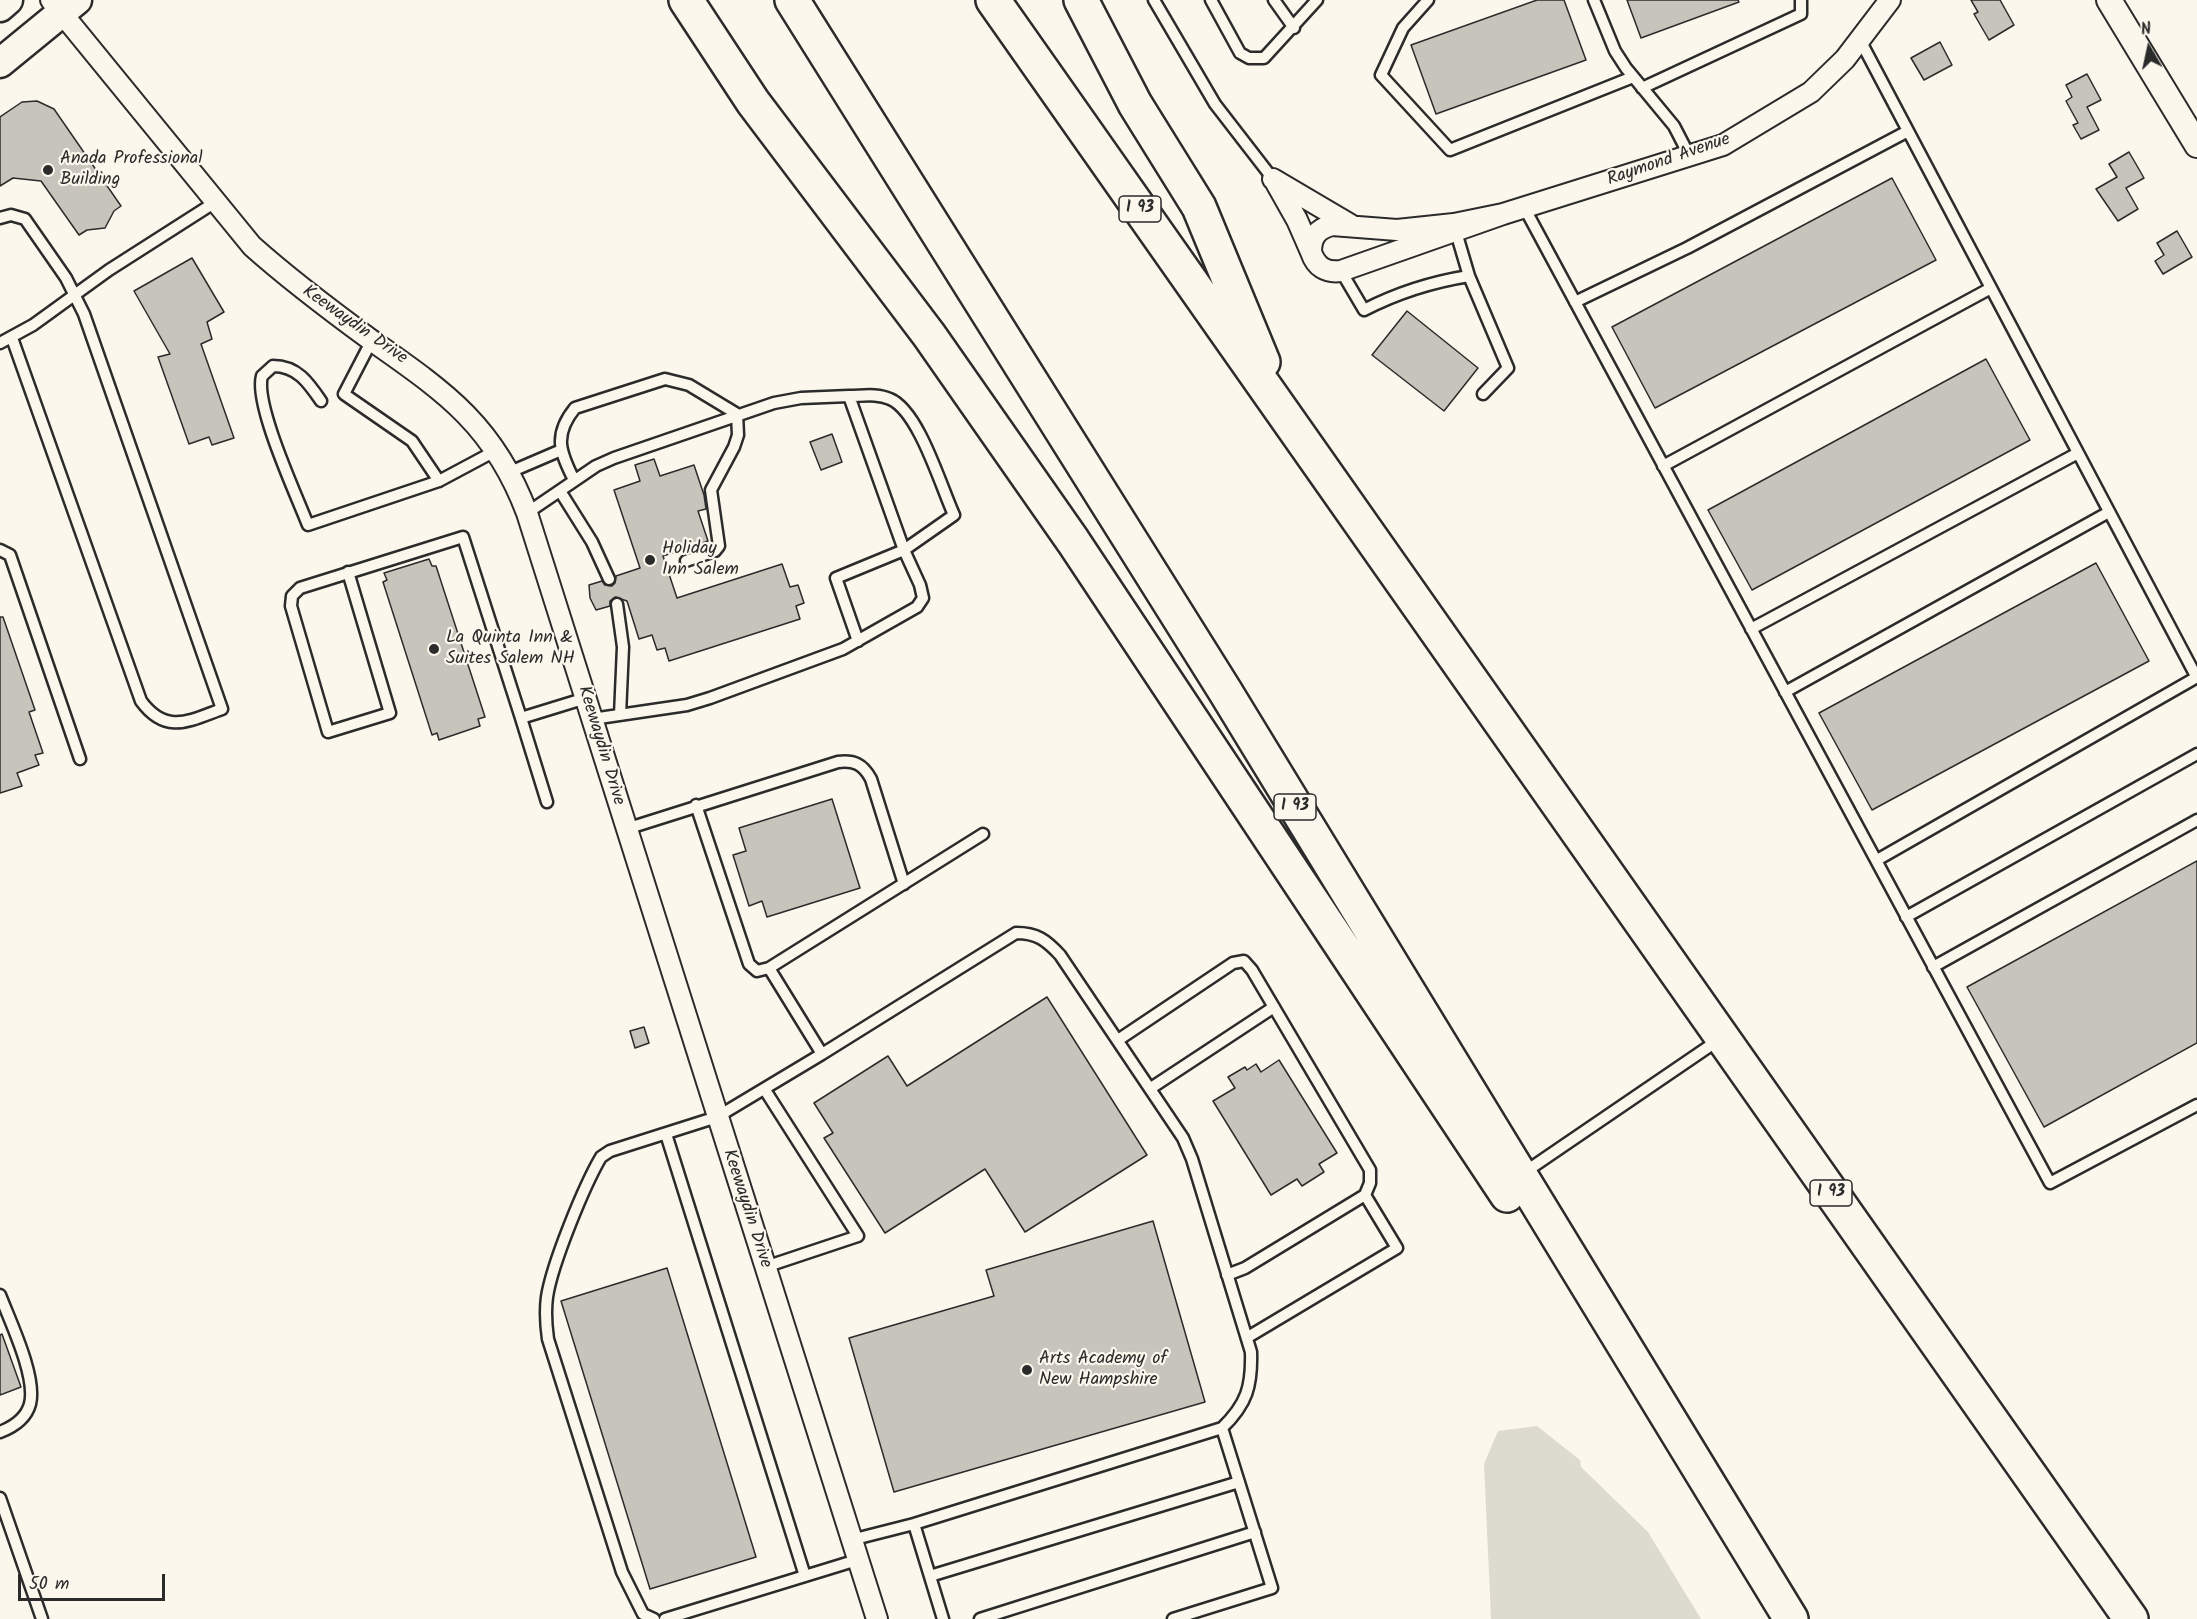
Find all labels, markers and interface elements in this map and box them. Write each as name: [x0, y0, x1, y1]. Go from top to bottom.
text: N: [2139, 17, 2153, 43]
north arrow: [2119, 18, 2179, 78]
street label: Raymond Avenue: [1605, 130, 1733, 192]
place label: Anada Professional Building: [60, 149, 203, 192]
marker: Anada Professional Building: [41, 163, 55, 177]
road number: I 93: [1119, 196, 1161, 222]
street label: Keewaydin Drive: [297, 282, 411, 370]
place label: Holiday Inn Salem: [662, 539, 739, 582]
marker: Holiday Inn Salem: [643, 553, 657, 567]
place label: La Quinta Inn & Suites Salem NH: [446, 628, 575, 670]
marker: La Quinta Inn & Suites Salem NH: [427, 642, 441, 656]
street label: Keewaydin Drive: [572, 684, 628, 808]
road number: I 93: [1274, 794, 1316, 820]
street label: Keewaydin Drive: [717, 1147, 775, 1271]
road number: I 93: [1810, 1180, 1852, 1206]
place label: Arts Academy of New Hampshire: [1039, 1349, 1167, 1392]
marker: Arts Academy of New Hampshire: [1020, 1363, 1034, 1377]
scale bar: [21, 1562, 168, 1600]
text: 50 m: [29, 1570, 69, 1599]

